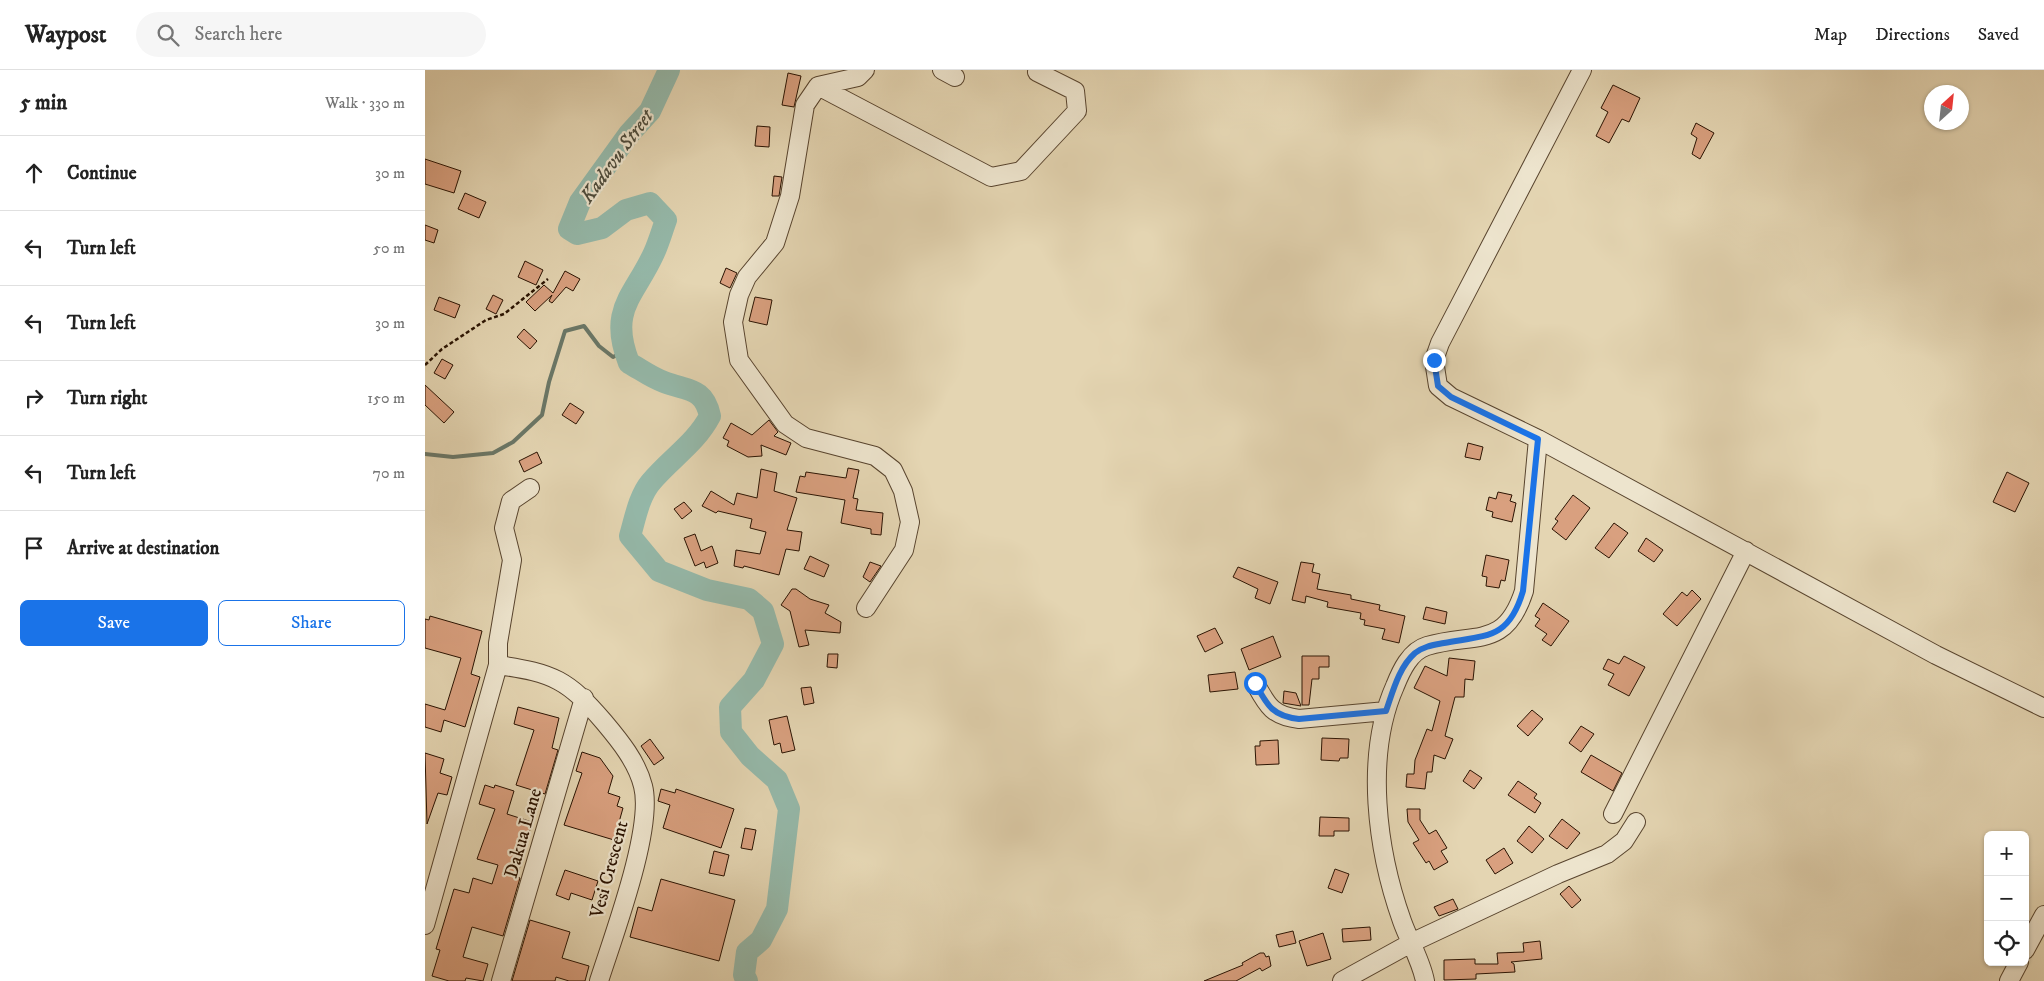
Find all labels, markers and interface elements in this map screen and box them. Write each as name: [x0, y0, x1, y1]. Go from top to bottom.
search box: [136, 12, 486, 57]
text: Waypost: [25, 20, 106, 50]
icon: search: [154, 21, 182, 49]
text: Search here: [194, 23, 282, 46]
text: Map: [1814, 24, 1847, 46]
text: Directions: [1875, 24, 1950, 46]
text: Saved: [1978, 24, 2019, 46]
north arrow: [1924, 85, 1969, 130]
text: 5 min: [20, 90, 67, 116]
text: Walk · 330 m: [325, 93, 405, 113]
water label: Kadavu Street: [574, 104, 661, 209]
icon: ahead: [20, 159, 48, 187]
text: Continue: [67, 162, 137, 185]
text: 30 m: [375, 163, 405, 183]
icon: left: [20, 234, 48, 262]
text: Turn left: [67, 237, 136, 260]
text: 50 m: [373, 238, 405, 258]
icon: left: [20, 309, 48, 337]
text: Turn left: [67, 312, 136, 335]
text: 30 m: [375, 313, 405, 333]
route end: [1423, 349, 1446, 372]
icon: right: [20, 384, 48, 412]
text: Turn right: [67, 387, 147, 410]
text: 150 m: [367, 388, 405, 408]
icon: left: [20, 459, 48, 487]
text: Turn left: [67, 462, 136, 485]
text: 70 m: [373, 463, 405, 483]
icon: arrive: [20, 534, 48, 562]
text: Arrive at destination: [67, 537, 219, 560]
button: Save: [20, 600, 208, 646]
button: Share: [218, 600, 405, 646]
route start: [1244, 672, 1267, 695]
street label: Dakua Lane: [500, 786, 547, 881]
street label: Vesi Crescent: [585, 818, 633, 922]
map controls: [1984, 831, 2029, 966]
button: +: [1984, 831, 2029, 876]
button: −: [1984, 876, 2029, 921]
button: locate: [1984, 921, 2029, 966]

